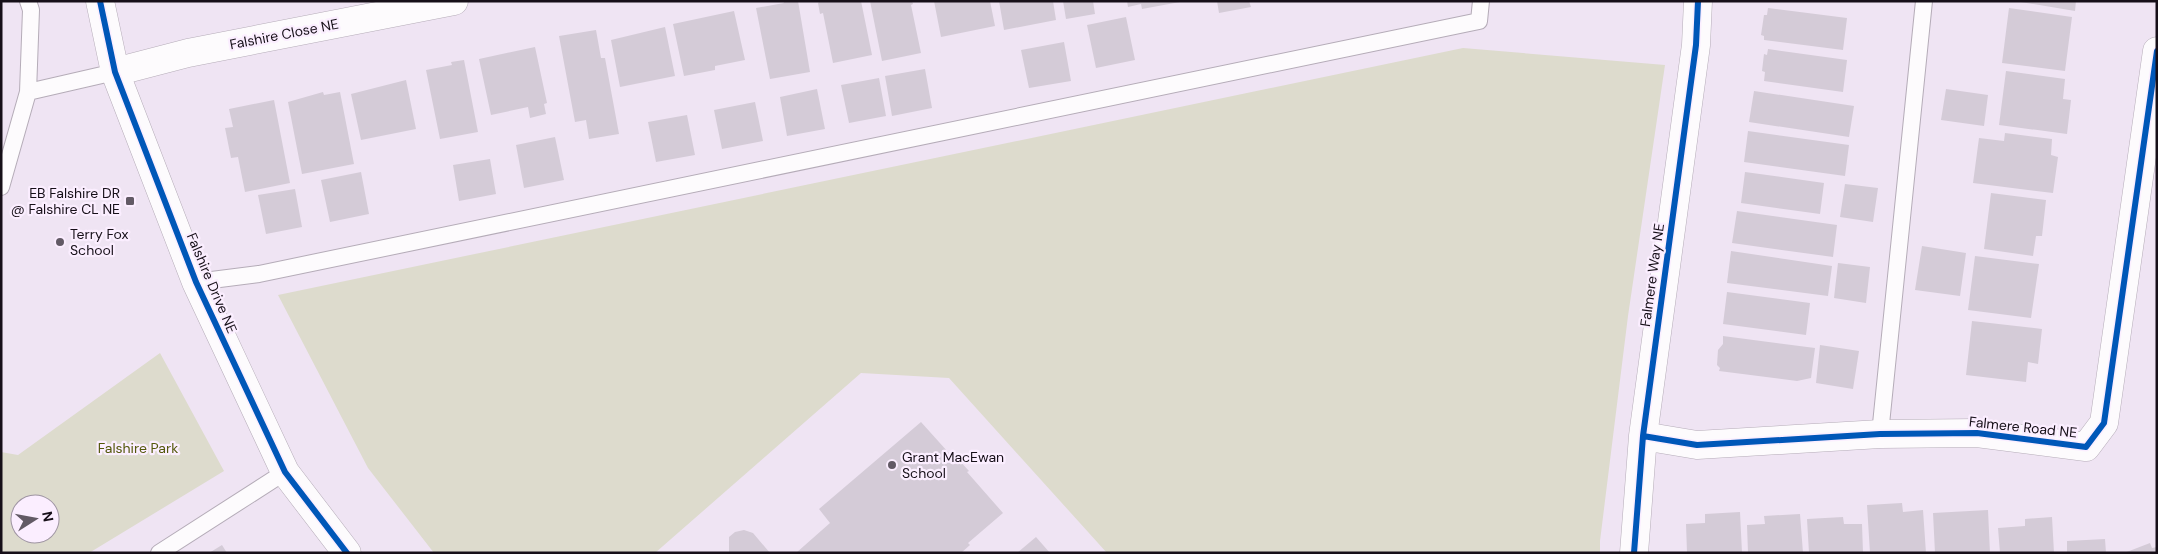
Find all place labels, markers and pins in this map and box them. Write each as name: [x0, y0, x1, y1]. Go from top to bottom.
place label: EB Falshire DR @ Falshire CL NE: [11, 184, 120, 218]
marker: EB Falshire DR @ Falshire CL NE: [124, 195, 136, 207]
place label: Terry Fox School: [70, 225, 129, 259]
marker: Terry Fox School: [54, 236, 66, 248]
place label: Grant MacEwan School: [902, 448, 1004, 482]
marker: Grant MacEwan School: [886, 459, 898, 471]

